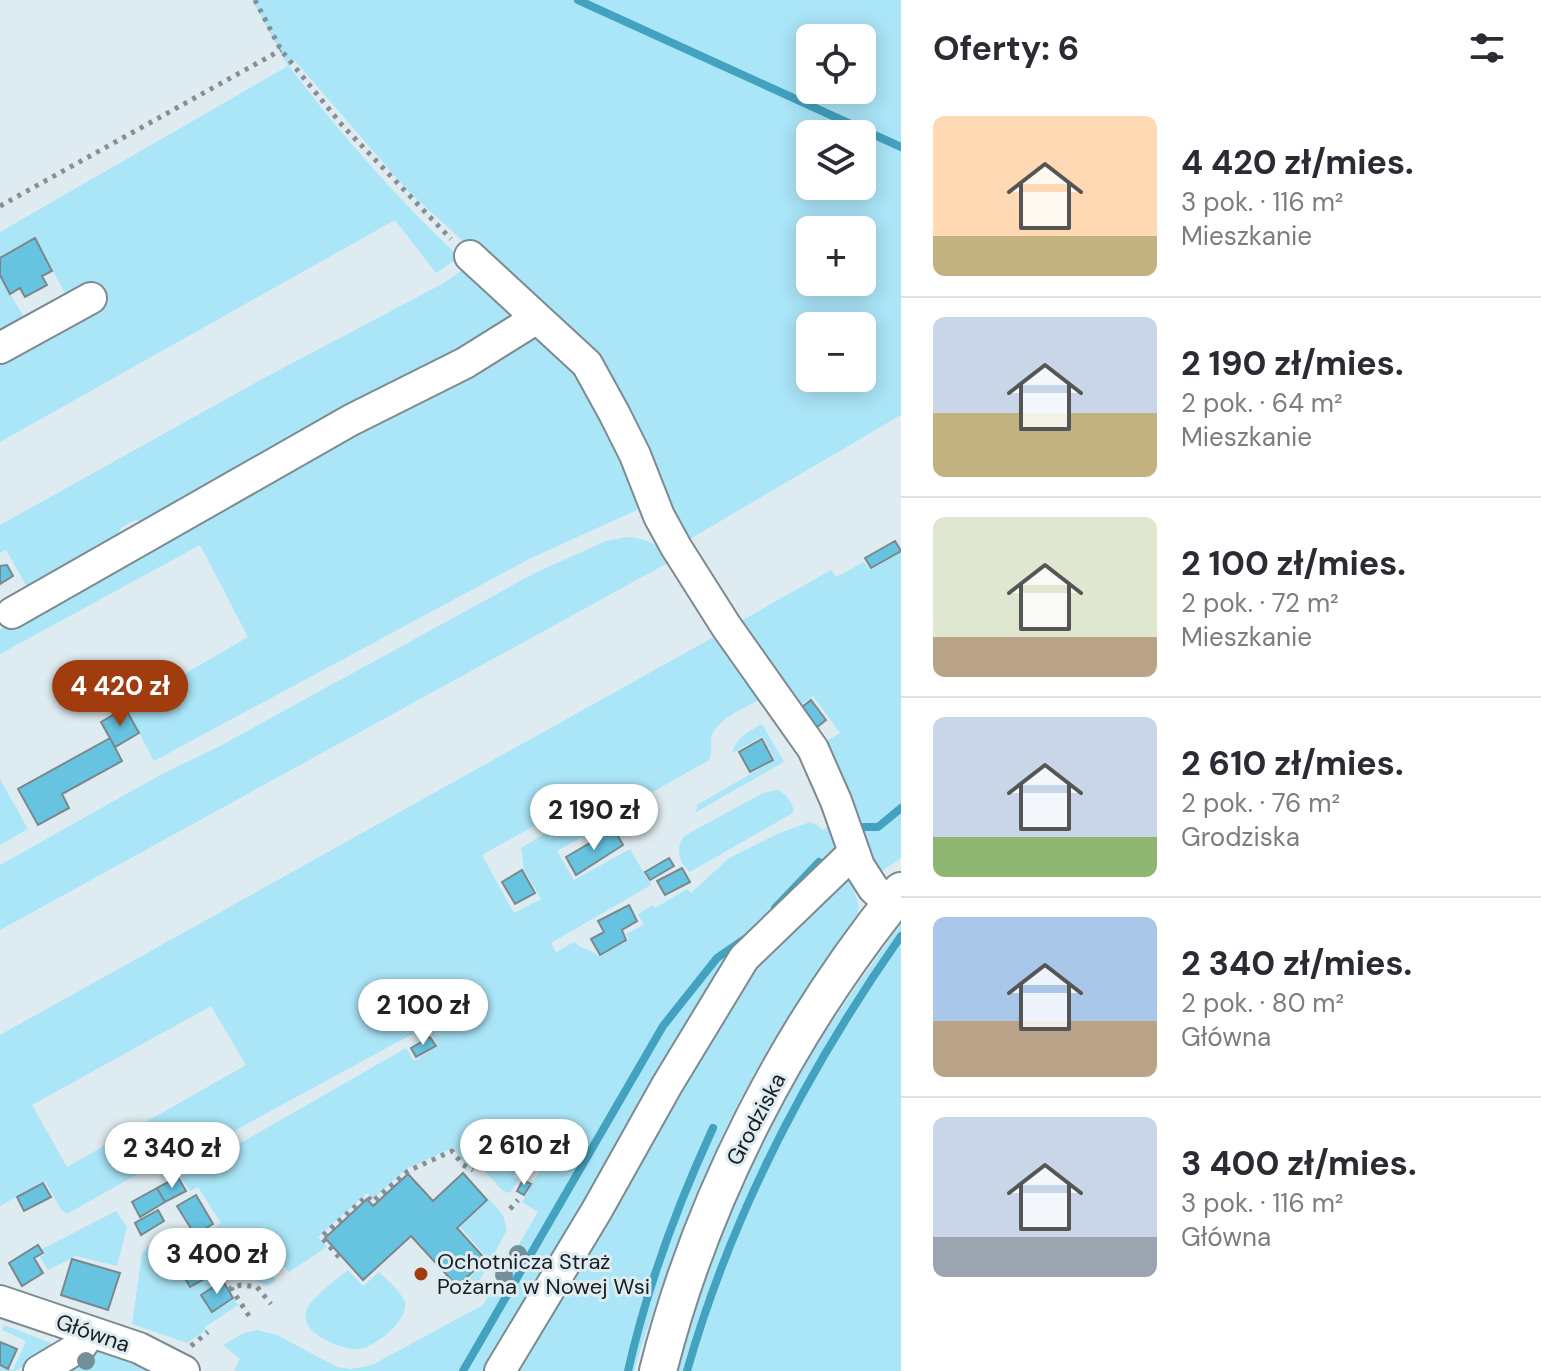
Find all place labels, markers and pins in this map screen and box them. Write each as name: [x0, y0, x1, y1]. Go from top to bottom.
pin: 4 420 zł: [37, 660, 203, 728]
pin: 2 190 zł: [511, 784, 677, 852]
pin: 2 100 zł: [340, 979, 506, 1047]
pin: 2 610 zł: [441, 1119, 607, 1187]
pin: 2 340 zł: [89, 1122, 255, 1190]
pin: 3 400 zł: [134, 1228, 300, 1296]
place label: Ochotnicza Straż Pożarna w Nowej Wsi: [437, 1247, 650, 1301]
marker: Ochotnicza Straż Pożarna w Nowej Wsi: [412, 1265, 430, 1283]

